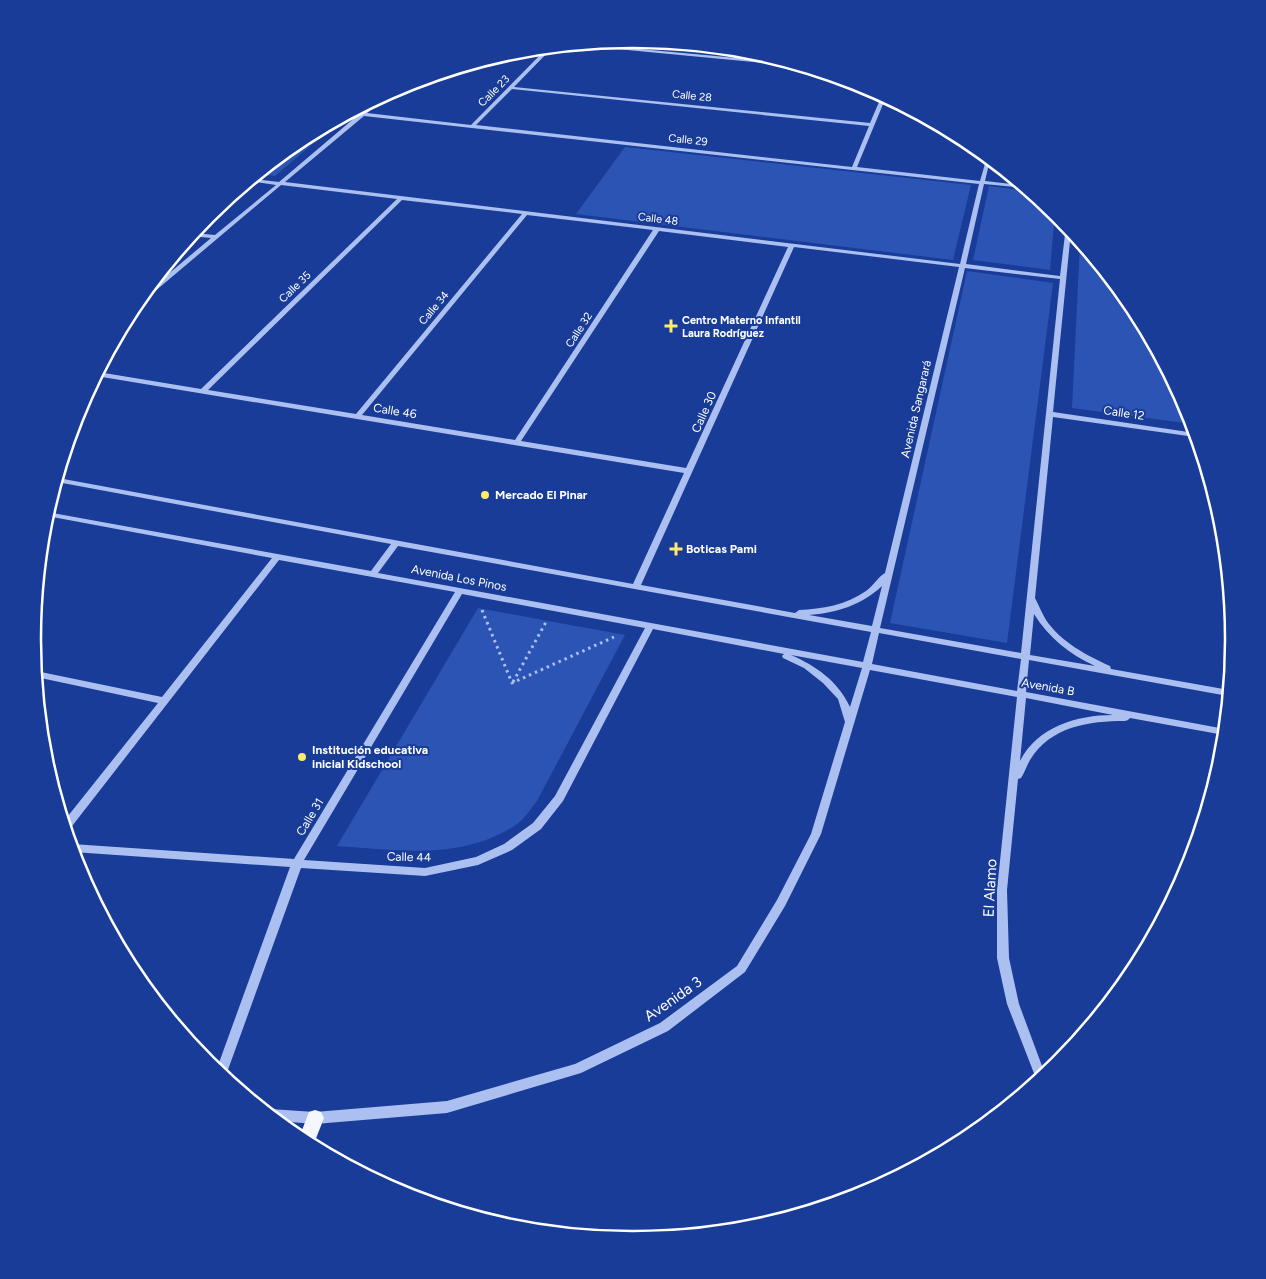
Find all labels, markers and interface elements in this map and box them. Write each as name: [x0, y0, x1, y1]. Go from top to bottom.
street label: Calle 23: [476, 73, 512, 109]
street label: Calle 28: [671, 87, 713, 105]
street label: Calle 29: [668, 131, 708, 149]
street label: Calle 48: [637, 210, 679, 228]
street label: Calle 35: [276, 269, 314, 305]
street label: Calle 34: [416, 288, 452, 327]
street label: Calle 32: [563, 310, 595, 350]
place label: Centro Materno Infantil Laura Rodríguez: [682, 314, 801, 340]
marker: Centro Materno Infantil Laura Rodríguez: [664, 319, 678, 333]
street label: Avenida Sangarará: [898, 359, 934, 459]
street label: Calle 30: [689, 389, 719, 435]
street label: Calle 46: [372, 401, 418, 421]
street label: Calle 12: [1103, 403, 1145, 423]
place label: Mercado El Pinar: [495, 488, 588, 502]
marker: Mercado El Pinar: [479, 489, 491, 501]
place label: Boticas Pami: [686, 542, 757, 556]
marker: Boticas Pami: [670, 543, 682, 555]
street label: Avenida Los Pinos: [410, 562, 508, 594]
street label: Avenida B: [1020, 675, 1076, 699]
place label: Institución educativa inicial Kidschool: [312, 743, 428, 771]
marker: Institución educativa inicial Kidschool: [296, 751, 308, 763]
street label: Calle 31: [293, 796, 327, 838]
street label: Calle 44: [387, 850, 432, 864]
street label: El Alamo: [979, 858, 1001, 918]
street label: Avenida 3: [641, 973, 705, 1025]

